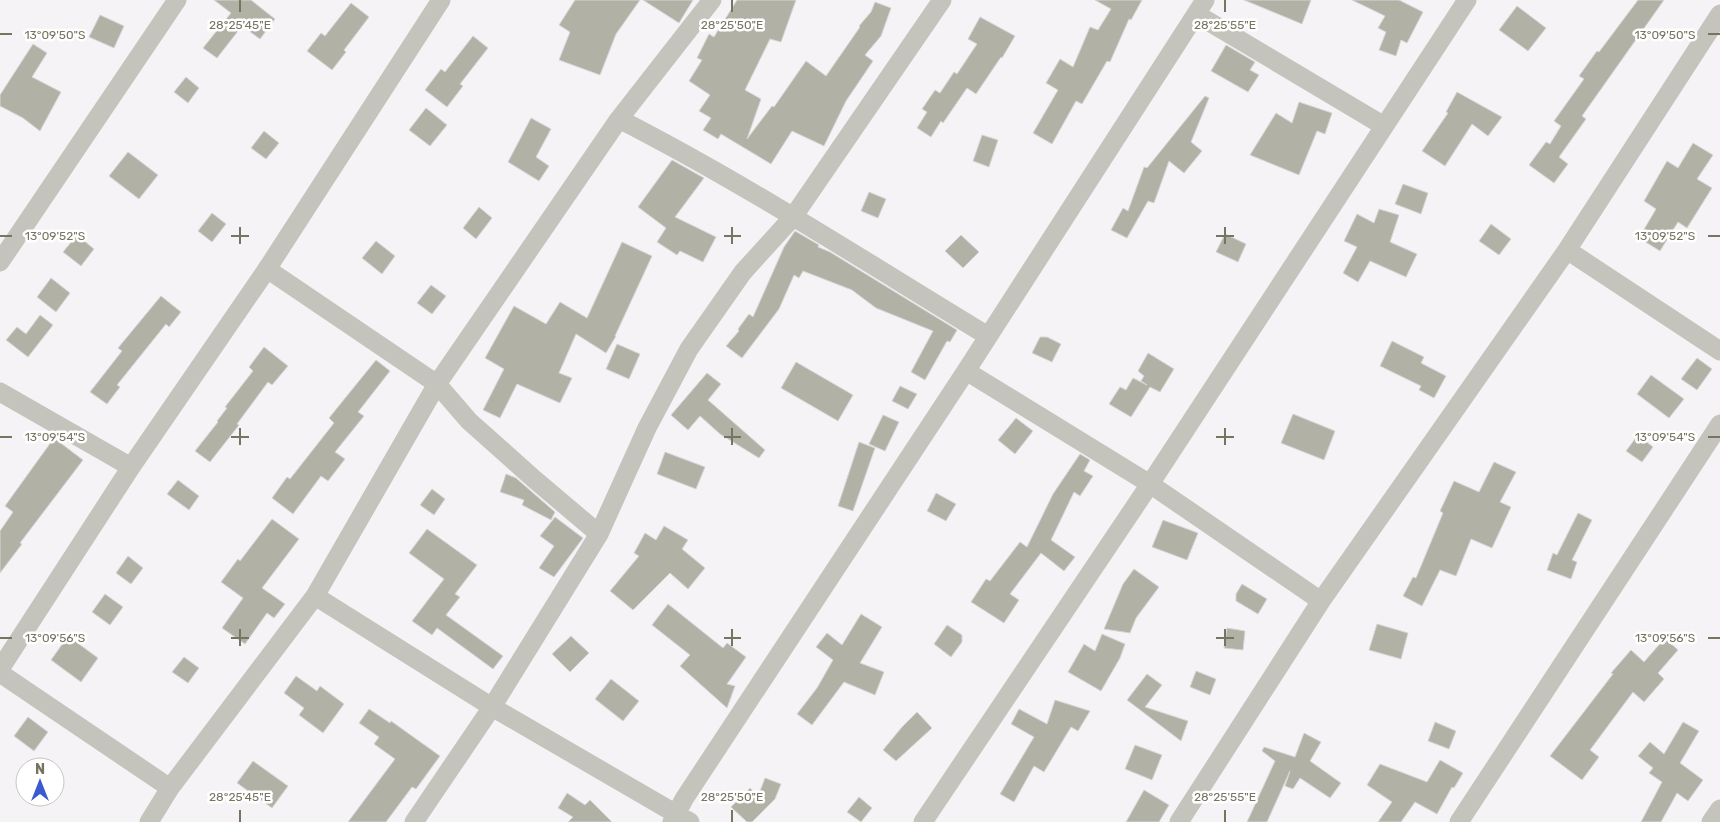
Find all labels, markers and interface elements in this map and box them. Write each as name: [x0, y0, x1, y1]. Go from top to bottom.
text: 28°25'45"E: [209, 18, 271, 32]
text: 28°25'50"E: [701, 18, 763, 32]
text: 28°25'55"E: [1194, 18, 1256, 32]
text: 13°09'50"S: [24, 28, 86, 42]
text: 13°09'50"S: [1634, 28, 1696, 42]
text: 13°09'52"S: [25, 229, 85, 243]
text: 13°09'52"S: [1635, 229, 1695, 243]
text: 13°09'54"S: [25, 430, 85, 444]
text: 13°09'54"S: [1635, 430, 1695, 444]
text: 13°09'56"S: [25, 631, 85, 645]
text: 13°09'56"S: [1635, 631, 1695, 645]
north arrow: [15, 757, 65, 807]
text: N: [35, 761, 45, 778]
text: 28°25'45"E: [209, 790, 271, 804]
text: 28°25'50"E: [701, 790, 763, 804]
text: 28°25'55"E: [1194, 790, 1256, 804]

